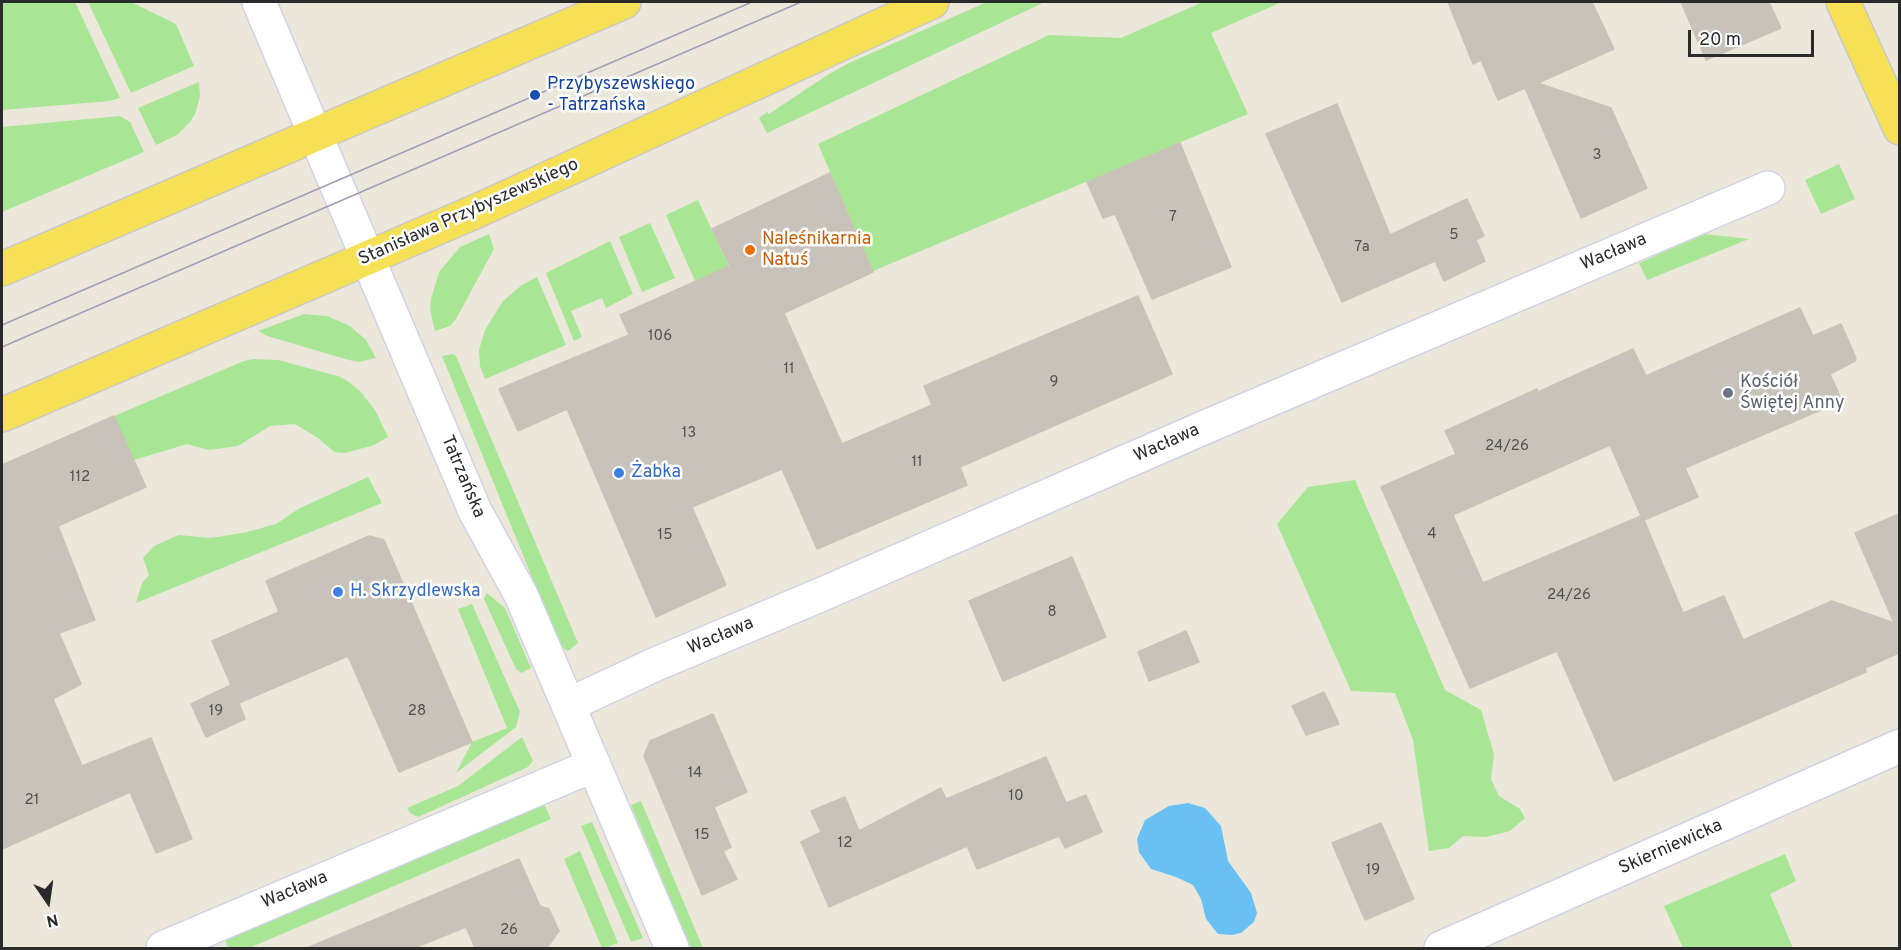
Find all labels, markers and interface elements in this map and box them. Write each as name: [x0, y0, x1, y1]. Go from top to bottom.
scale bar: [1691, 18, 1817, 56]
text: 20 m: [1699, 29, 1741, 52]
place label: Przybyszewskiego - Tatrzańska: [547, 74, 695, 116]
marker: Przybyszewskiego - Tatrzańska: [528, 88, 542, 102]
house number: 3: [1592, 147, 1602, 165]
street label: Stanisława Przybyszewskiego: [356, 155, 582, 271]
house number: 7: [1169, 209, 1177, 227]
house number: 5: [1449, 227, 1459, 245]
place label: Naleśnikarnia Natuś: [762, 229, 871, 272]
street label: Wacława: [1578, 229, 1650, 277]
house number: 7a: [1354, 239, 1370, 257]
marker: Naleśnikarnia Natuś: [743, 243, 757, 257]
house number: 106: [648, 328, 672, 346]
house number: 11: [783, 361, 795, 379]
place label: Kościół Świętej Anny: [1740, 372, 1844, 415]
house number: 9: [1050, 374, 1058, 392]
marker: Kościół Świętej Anny: [1721, 386, 1735, 400]
street label: Wacława: [1131, 420, 1203, 468]
house number: 13: [682, 425, 696, 443]
street label: Tatrzańska: [435, 433, 489, 521]
house number: 24/26: [1485, 438, 1529, 456]
house number: 11: [911, 454, 923, 472]
place label: Żabka: [631, 462, 681, 484]
marker: Żabka: [612, 466, 626, 480]
house number: 112: [70, 469, 90, 487]
house number: 4: [1427, 526, 1437, 544]
house number: 15: [658, 527, 672, 545]
place label: H. Skrzydlewska: [350, 581, 481, 603]
marker: H. Skrzydlewska: [331, 585, 345, 599]
house number: 24/26: [1547, 587, 1591, 605]
house number: 8: [1047, 604, 1057, 622]
street label: Wacława: [685, 613, 757, 661]
house number: 19: [209, 703, 223, 721]
house number: 28: [408, 703, 426, 721]
house number: 14: [688, 765, 702, 783]
house number: 10: [1008, 788, 1024, 806]
house number: 21: [25, 792, 39, 810]
street label: Skierniewicka: [1616, 816, 1726, 880]
house number: 15: [695, 827, 709, 845]
house number: 12: [838, 835, 852, 853]
house number: 19: [1366, 862, 1380, 880]
street label: Wacława: [259, 867, 331, 915]
north arrow: [18, 872, 78, 932]
text: N: [44, 909, 60, 931]
house number: 26: [500, 922, 518, 940]

